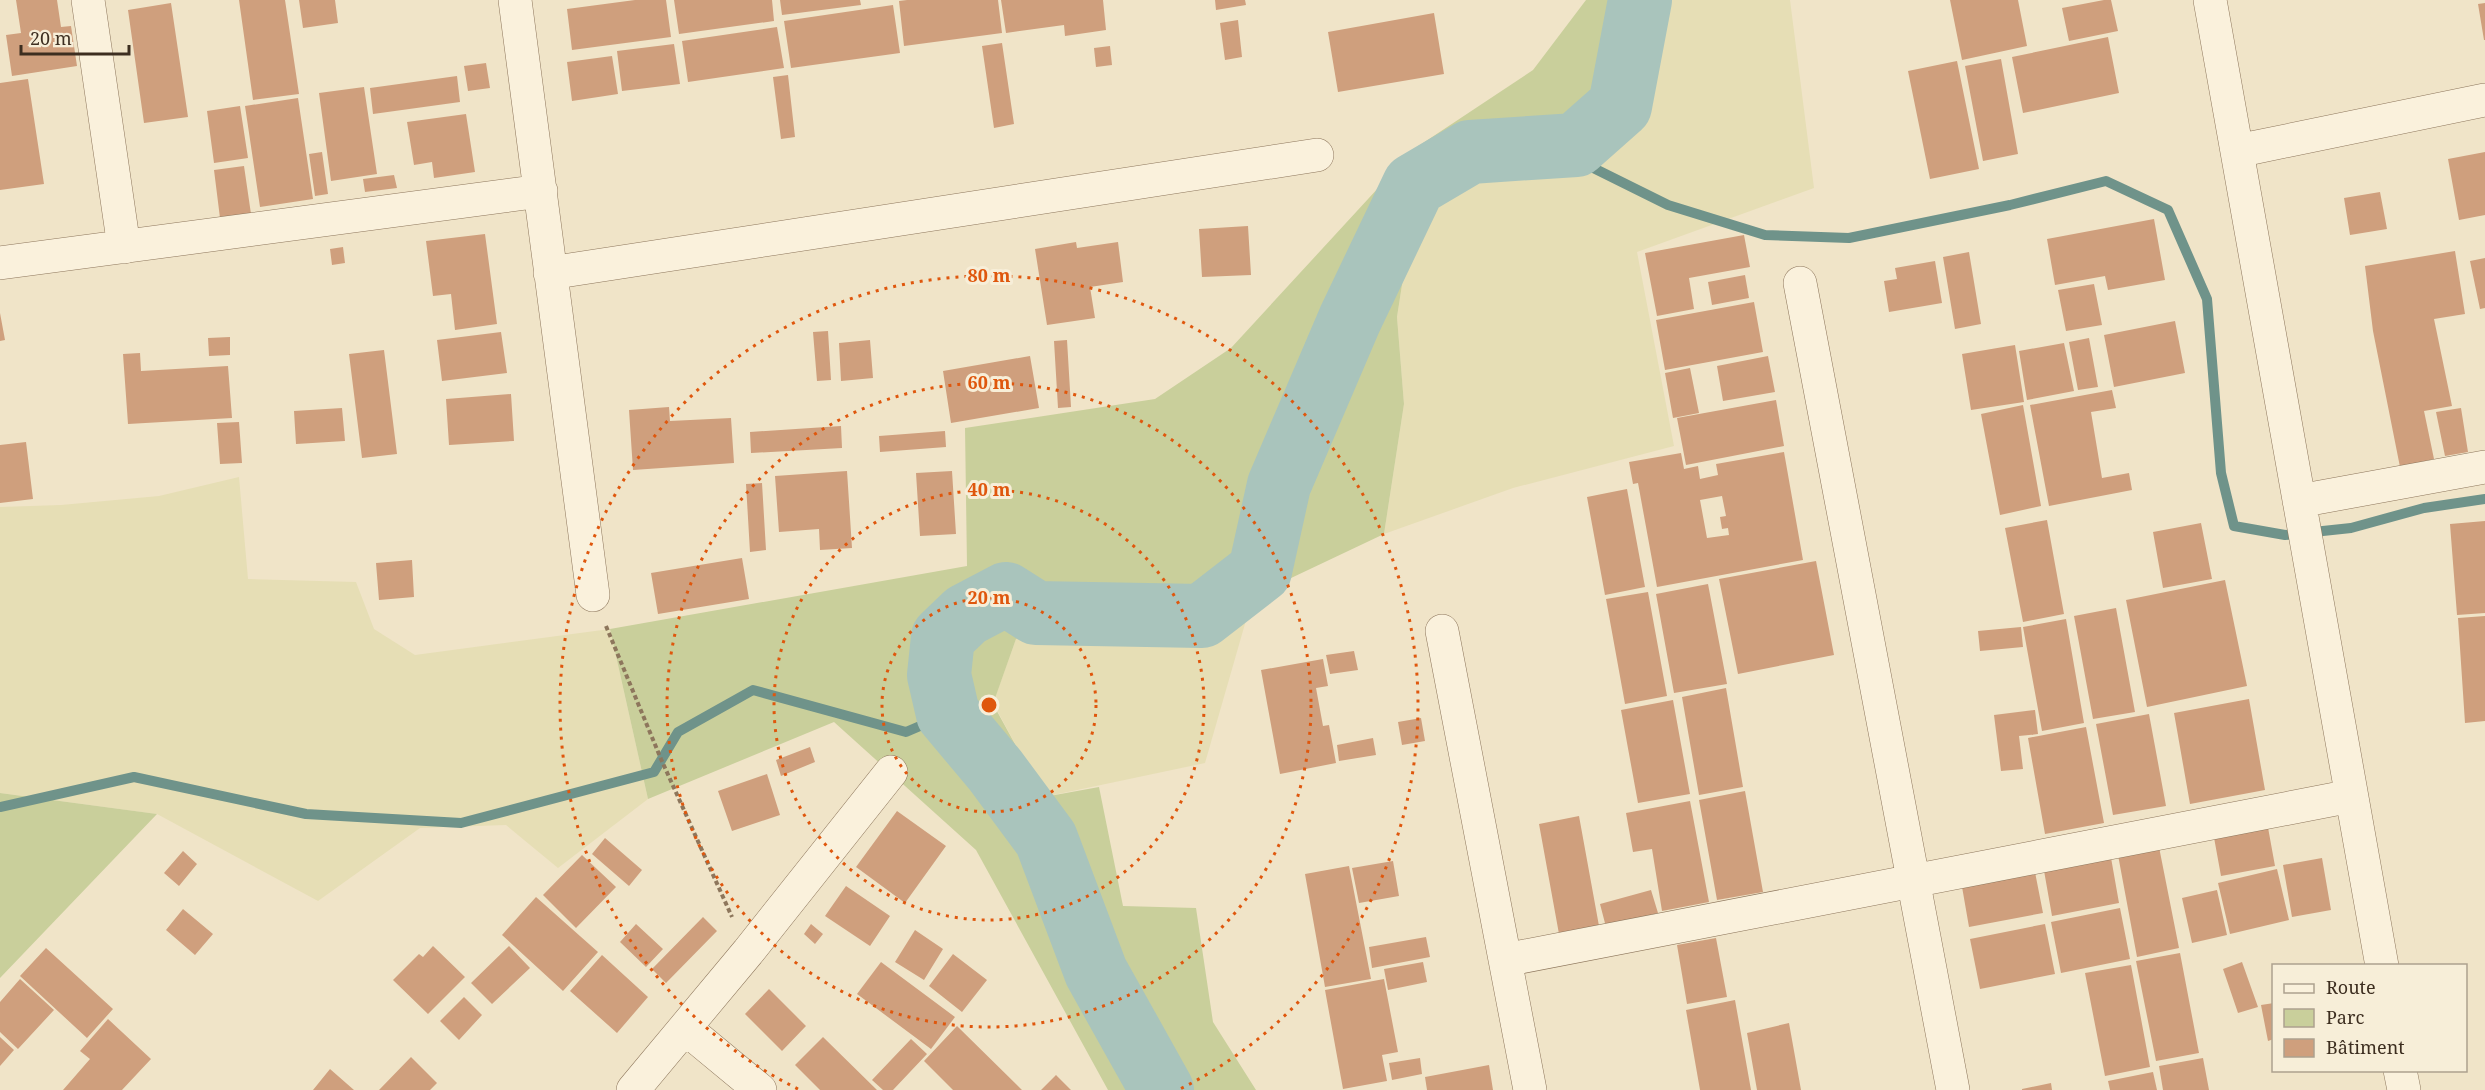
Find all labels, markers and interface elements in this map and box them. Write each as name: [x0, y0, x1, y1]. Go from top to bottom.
scale bar: [21, 18, 129, 56]
text: 20 m: [30, 26, 72, 50]
text: 80 m: [968, 263, 1011, 287]
text: 60 m: [968, 370, 1011, 394]
text: 40 m: [968, 477, 1011, 501]
text: 20 m: [968, 585, 1011, 609]
centre of rings: [979, 695, 999, 715]
legend: [2272, 964, 2467, 1072]
text: Route: [2326, 975, 2376, 999]
text: Parc: [2326, 1005, 2364, 1029]
text: Bâtiment: [2326, 1035, 2405, 1059]

